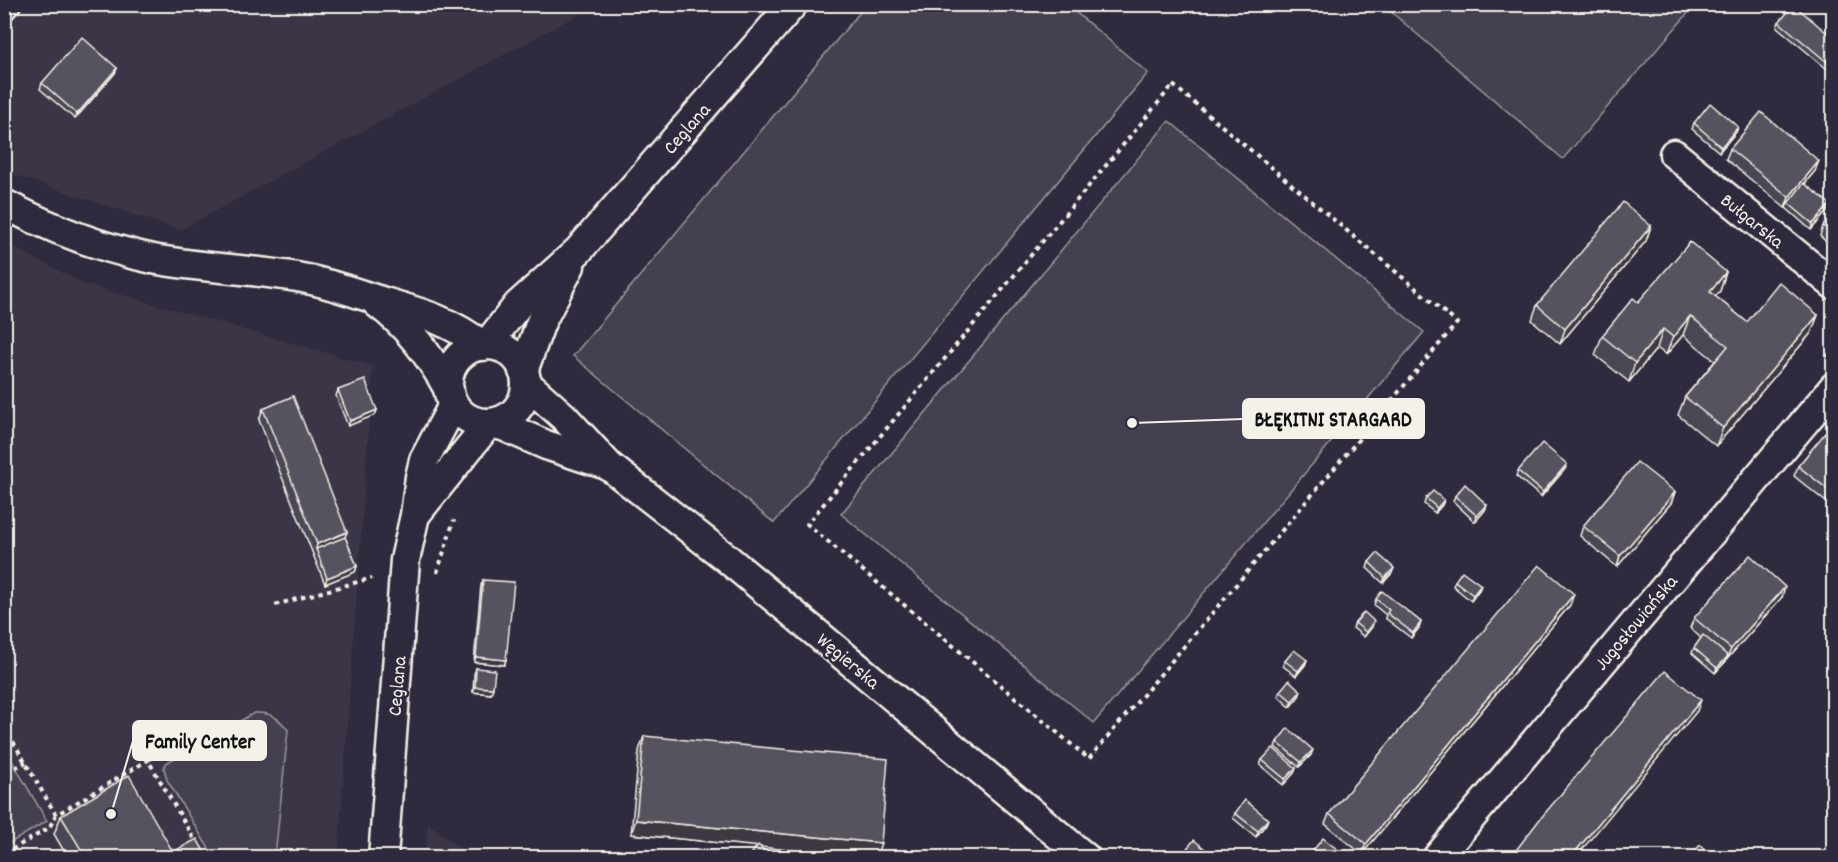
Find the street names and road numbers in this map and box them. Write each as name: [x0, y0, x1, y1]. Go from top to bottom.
street label: Ceglana: [658, 98, 719, 162]
street label: Bułgarska: [1713, 188, 1789, 257]
street label: Jugosłowiańska: [1589, 570, 1686, 678]
street label: Węgierska: [809, 627, 885, 697]
street label: Ceglana: [382, 654, 416, 717]

